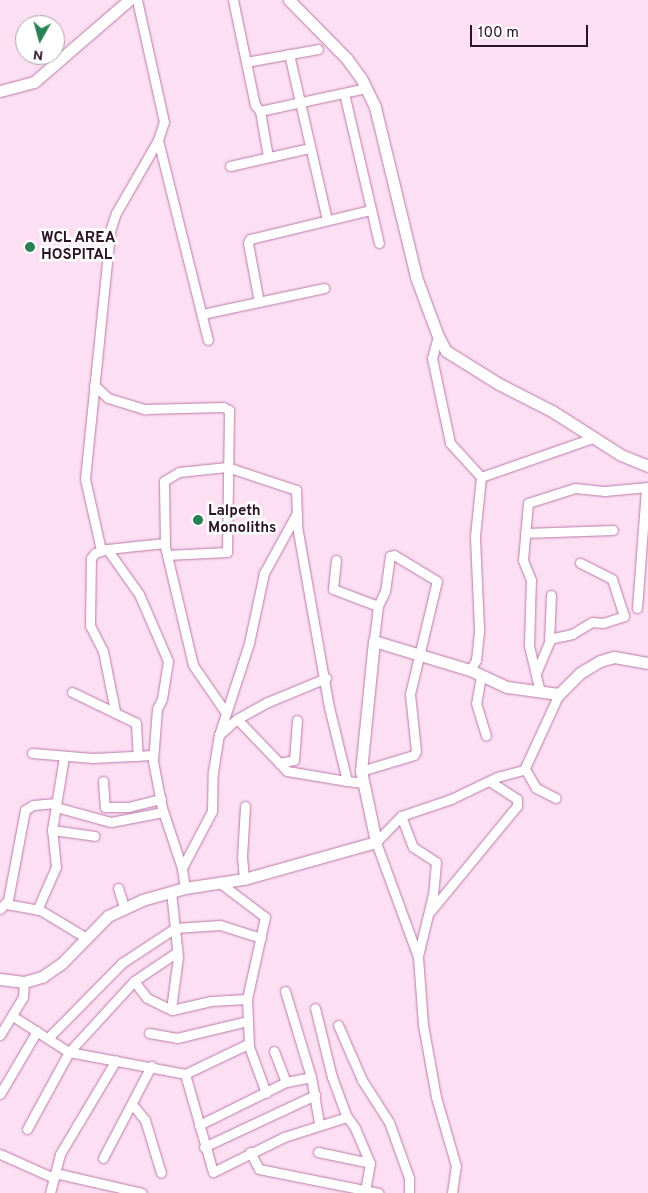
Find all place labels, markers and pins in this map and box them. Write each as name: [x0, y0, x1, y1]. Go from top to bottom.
place label: WCL AREA HOSPITAL: [41, 229, 116, 264]
marker: WCL AREA HOSPITAL: [23, 240, 37, 254]
place label: Lalpeth Monoliths: [208, 502, 276, 537]
marker: Lalpeth Monoliths: [192, 514, 204, 526]

